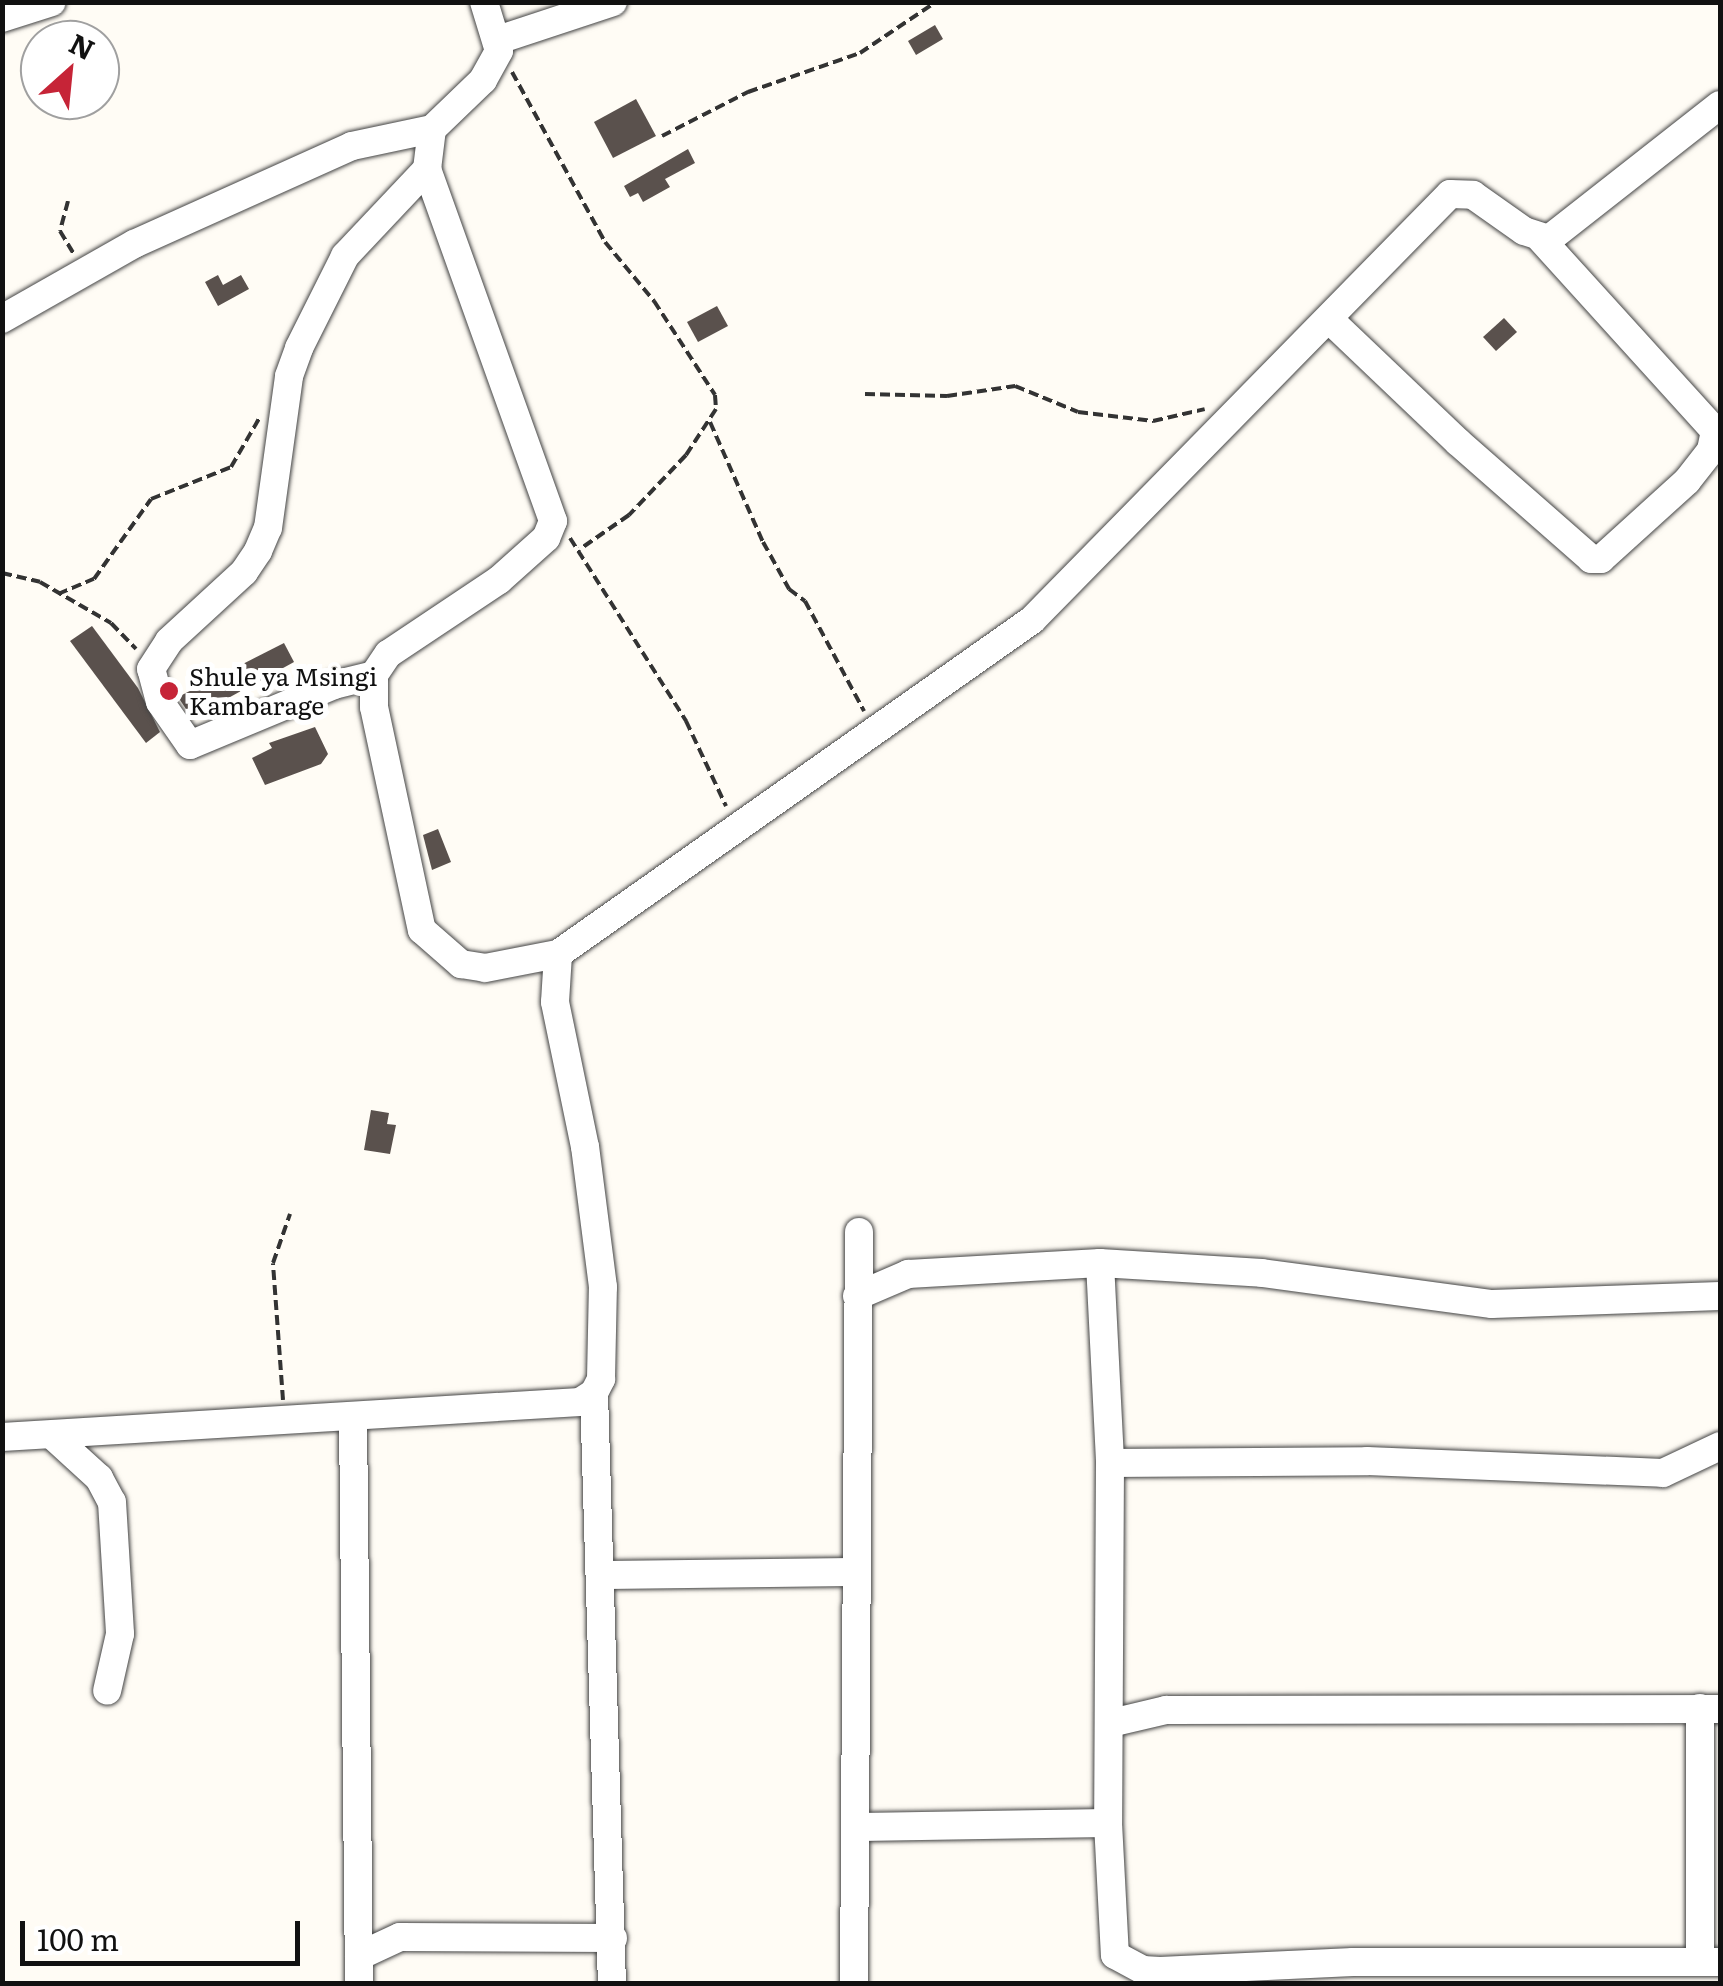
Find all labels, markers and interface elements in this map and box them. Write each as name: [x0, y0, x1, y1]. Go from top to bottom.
north arrow: [20, 20, 120, 120]
text: N: [63, 21, 103, 69]
place label: Shule ya Msingi Kambarage: [189, 662, 377, 721]
marker: Shule ya Msingi Kambarage: [158, 680, 180, 702]
scale bar: [25, 1901, 305, 1963]
text: 100 m: [37, 1916, 119, 1960]

